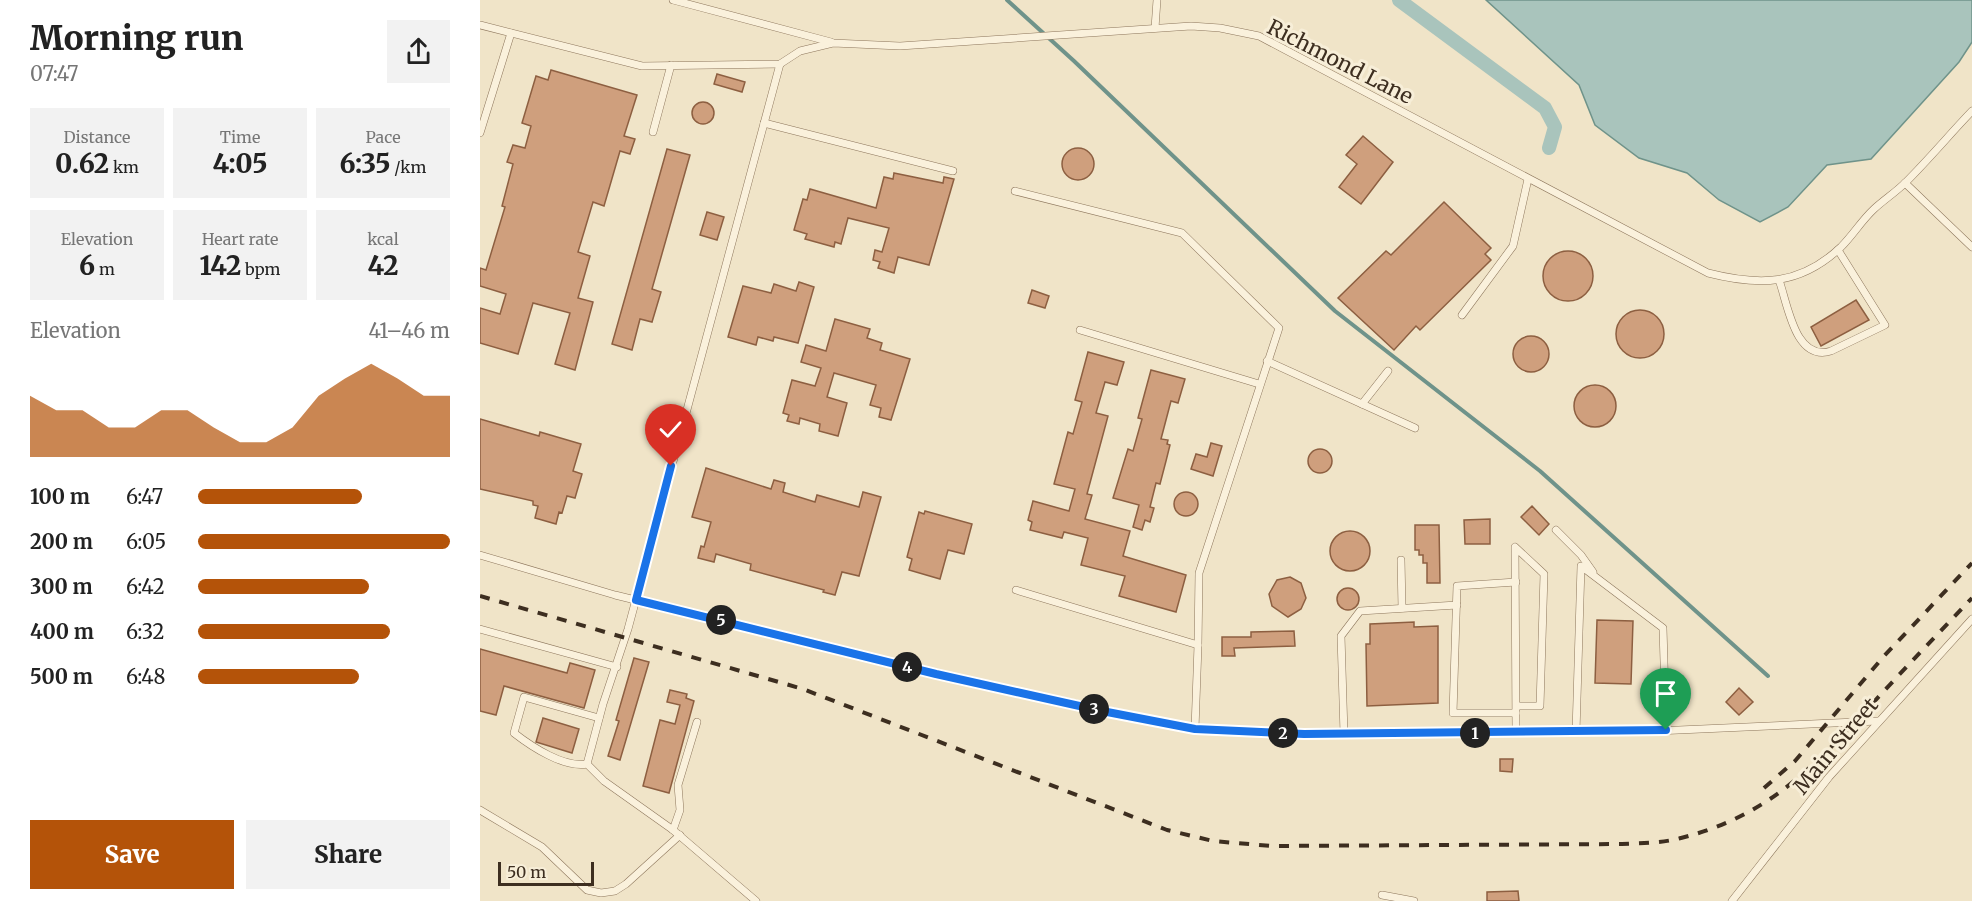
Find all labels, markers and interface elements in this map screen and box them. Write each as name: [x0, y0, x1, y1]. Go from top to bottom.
street label: Richmond Lane: [1263, 13, 1418, 110]
text: Morning run: [30, 18, 243, 59]
button: share: [387, 20, 450, 83]
text: 07:47: [30, 61, 78, 86]
text: Distance: [64, 127, 130, 147]
text: Time: [220, 127, 260, 147]
text: Pace: [366, 127, 401, 147]
text: 0.62: [55, 147, 109, 180]
text: 4:05: [213, 147, 267, 180]
text: 6:35: [340, 147, 390, 180]
text: km: [109, 157, 139, 177]
text: /km: [390, 157, 426, 177]
text: Elevation: [61, 229, 133, 249]
text: Heart rate: [202, 229, 278, 249]
text: kcal: [367, 229, 399, 249]
text: 6: [79, 249, 95, 282]
text: 142: [200, 249, 241, 282]
text: 42: [368, 249, 398, 282]
text: m: [95, 259, 115, 279]
text: bpm: [241, 259, 280, 279]
text: Elevation: [30, 318, 121, 343]
text: 41–46 m: [368, 318, 450, 343]
pin: [645, 404, 696, 466]
icon: check: [654, 413, 687, 446]
text: 100 m: [30, 484, 90, 509]
text: 6:47: [126, 484, 163, 509]
text: 200 m: [30, 529, 93, 554]
text: 6:05: [126, 529, 166, 554]
text: 300 m: [30, 574, 93, 599]
text: 6:42: [126, 574, 165, 599]
pin: 5: [706, 605, 736, 635]
text: 5: [716, 610, 726, 630]
text: 400 m: [30, 619, 94, 644]
text: 6:32: [126, 619, 164, 644]
pin: 4: [892, 652, 922, 682]
text: 4: [902, 657, 912, 677]
text: 500 m: [30, 664, 93, 689]
text: 6:48: [126, 664, 166, 689]
pin: [1640, 668, 1691, 730]
icon: arrive: [1649, 677, 1682, 710]
street label: Main Street: [1787, 692, 1884, 800]
pin: 3: [1079, 694, 1109, 724]
text: 3: [1089, 699, 1099, 719]
pin: 2: [1268, 718, 1298, 748]
pin: 1: [1460, 718, 1490, 748]
text: 2: [1278, 723, 1288, 743]
text: 1: [1471, 723, 1479, 743]
button: Save: [30, 820, 234, 889]
button: Share: [246, 820, 450, 889]
scale bar: [498, 859, 594, 886]
text: 50 m: [507, 862, 546, 882]

